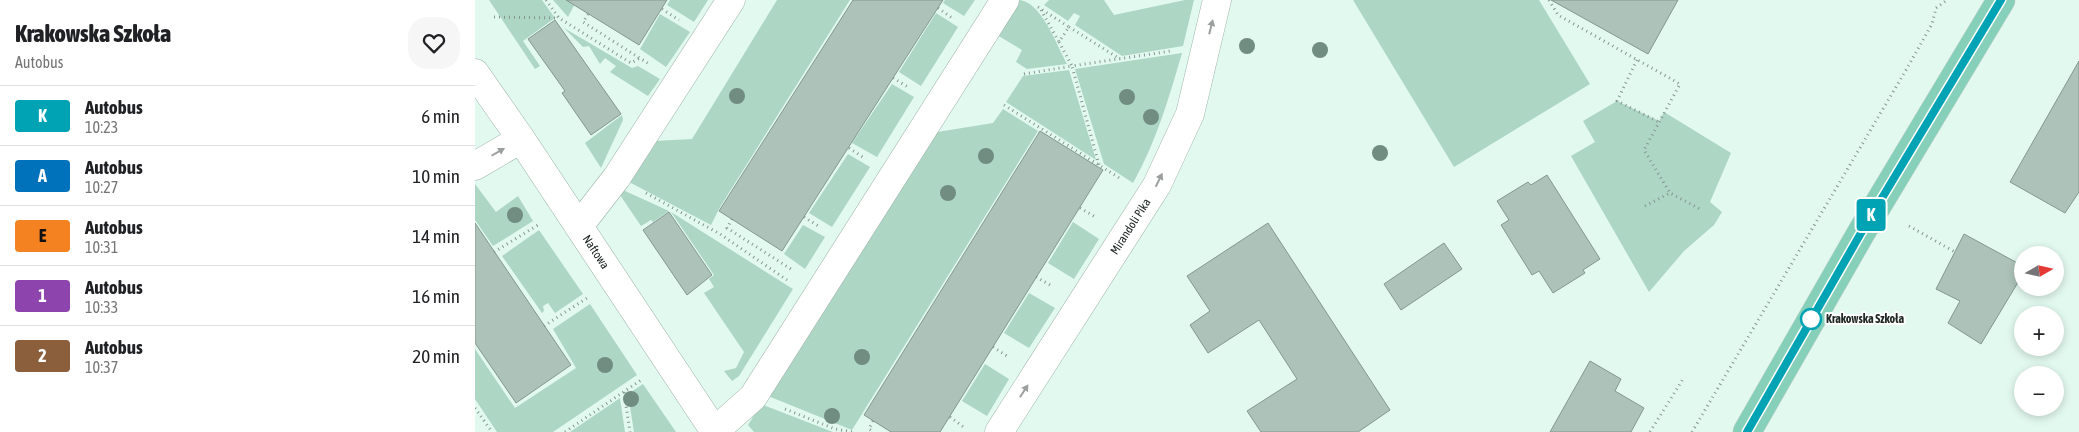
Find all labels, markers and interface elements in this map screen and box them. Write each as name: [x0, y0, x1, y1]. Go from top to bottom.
button: heart: [408, 17, 460, 69]
one-way arrow: [1207, 19, 1215, 34]
text: Krakowska Szkoła: [15, 20, 171, 47]
text: Autobus: [15, 53, 64, 71]
text: Autobus: [85, 96, 143, 118]
text: K: [38, 105, 47, 126]
text: 6 min: [421, 105, 460, 127]
text: 10:23: [85, 118, 118, 136]
one-way arrow: [491, 147, 504, 156]
text: Autobus: [85, 156, 143, 178]
text: A: [38, 165, 47, 186]
text: 10 min: [412, 165, 460, 187]
one-way arrow: [1155, 173, 1163, 187]
text: 10:27: [85, 178, 118, 196]
street label: Mirandoli Pika: [1107, 196, 1154, 257]
line badge: K: [1855, 199, 1887, 231]
text: K: [1867, 204, 1875, 225]
text: Autobus: [85, 216, 143, 238]
text: E: [39, 225, 46, 246]
text: 14 min: [412, 225, 460, 247]
street label: Naftowa: [580, 233, 612, 272]
text: 10:31: [85, 238, 118, 256]
north arrow: [2014, 246, 2064, 296]
map controls: [2014, 246, 2064, 416]
text: Autobus: [85, 276, 143, 298]
text: 1: [38, 285, 47, 306]
text: 16 min: [412, 285, 460, 307]
text: 10:33: [85, 298, 118, 316]
button: +: [2014, 306, 2064, 356]
marker: Krakowska Szkoła: [1800, 308, 1822, 330]
place label: Krakowska Szkoła: [1826, 312, 1904, 326]
text: Autobus: [85, 336, 143, 358]
text: 2: [38, 345, 47, 366]
text: 20 min: [412, 345, 460, 367]
text: 10:37: [85, 358, 118, 376]
button: −: [2014, 366, 2064, 416]
one-way arrow: [1020, 384, 1029, 397]

